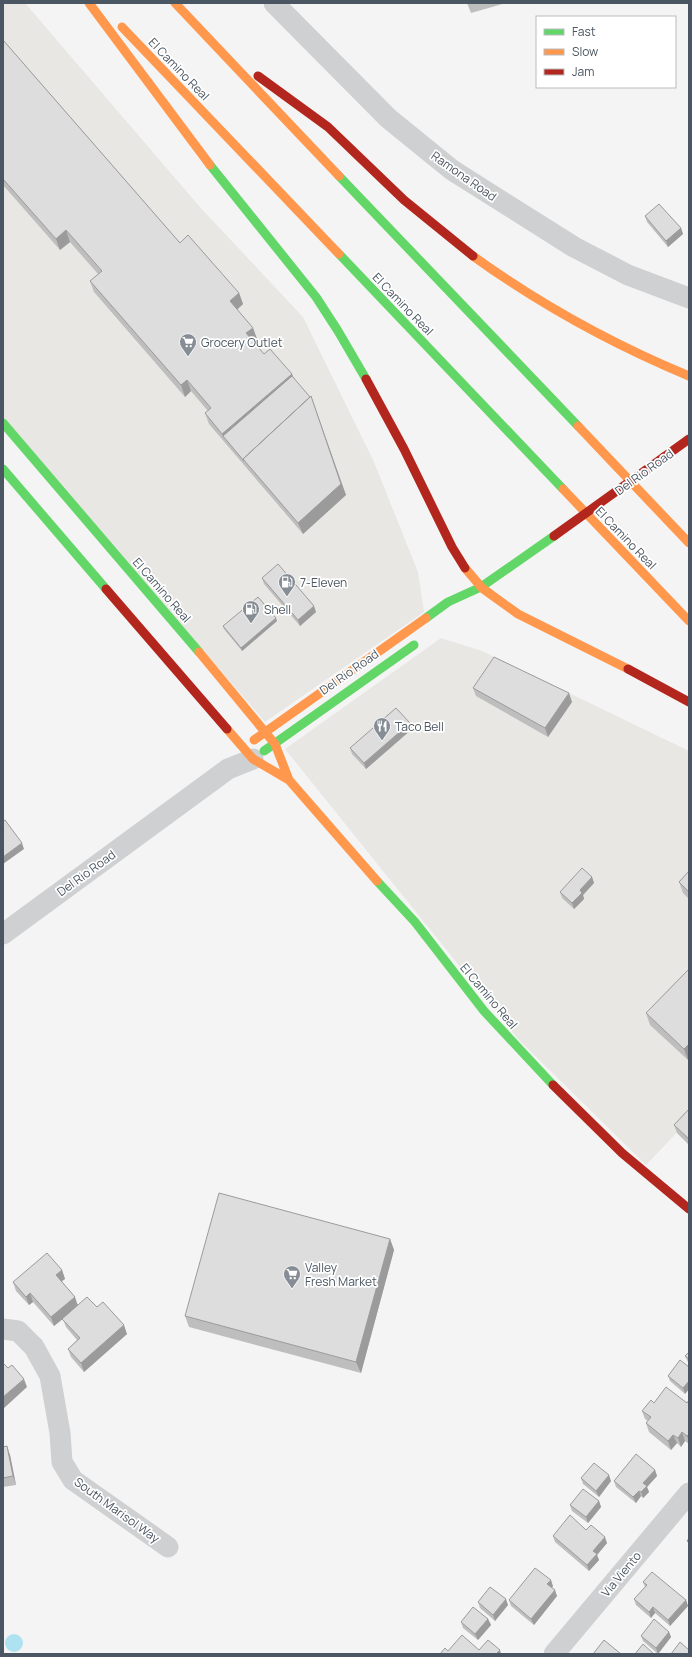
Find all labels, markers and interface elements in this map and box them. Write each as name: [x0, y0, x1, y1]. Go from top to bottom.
legend: [536, 16, 676, 88]
text: Fast: [572, 23, 596, 40]
street label: El Camino Real: [145, 34, 213, 104]
text: Slow: [572, 43, 598, 60]
text: Jam: [572, 63, 594, 80]
street label: Ramona Road: [428, 147, 500, 205]
street label: El Camino Real: [369, 269, 437, 339]
supermarket icon: Grocery Outlet: [178, 332, 198, 357]
place label: Grocery Outlet: [201, 334, 283, 351]
street label: Del Rio Road: [611, 445, 677, 499]
street label: El Camino Real: [592, 503, 660, 573]
street label: El Camino Real: [129, 554, 195, 626]
fuel station icon: 7-Eleven: [277, 572, 297, 597]
place label: 7-Eleven: [300, 574, 347, 591]
fuel station icon: Shell: [241, 599, 261, 624]
place label: Shell: [264, 601, 291, 618]
street label: Del Rio Road: [316, 645, 382, 699]
restaurant icon: Taco Bell: [372, 716, 392, 741]
place label: Taco Bell: [395, 718, 444, 735]
street label: Del Rio Road: [53, 846, 119, 900]
street label: El Camino Real: [457, 960, 521, 1032]
place label: Valley Fresh Market: [305, 1259, 377, 1290]
supermarket icon: Valley Fresh Market: [282, 1264, 302, 1289]
street label: South Marisol Way: [71, 1473, 164, 1547]
street label: Via Viento: [597, 1548, 645, 1600]

